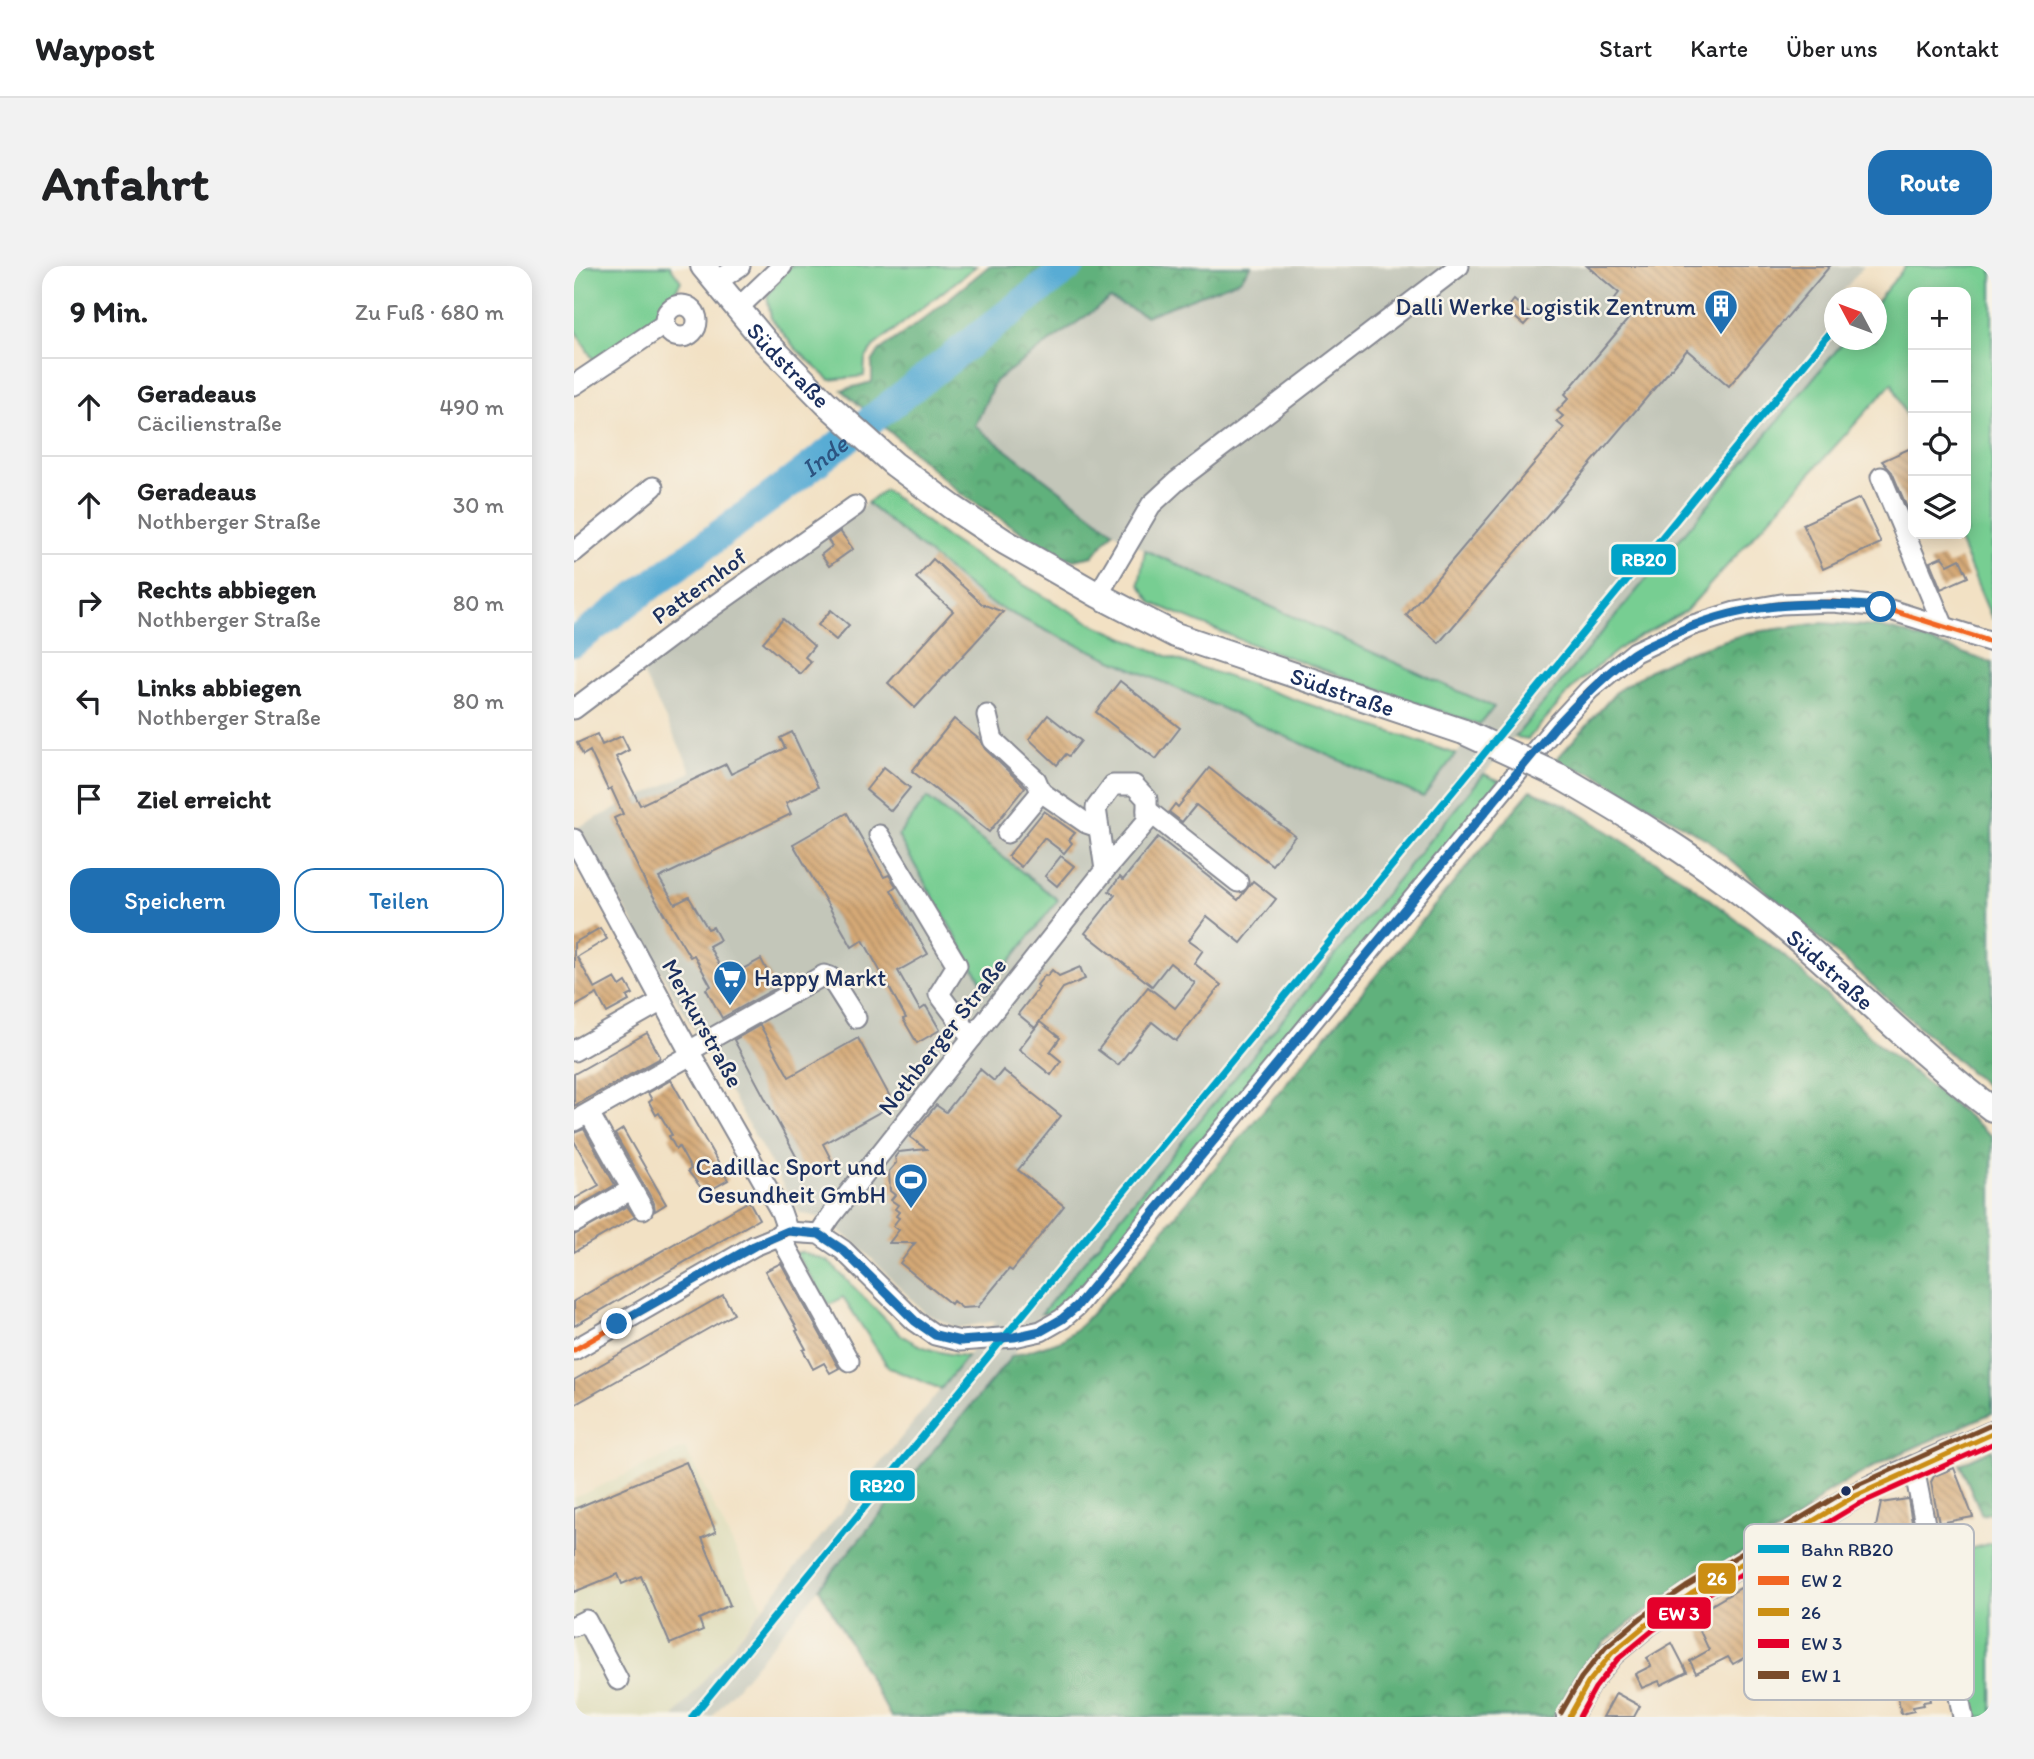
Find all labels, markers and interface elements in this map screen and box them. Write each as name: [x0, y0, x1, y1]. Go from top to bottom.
text: Waypost: [35, 29, 155, 68]
text: Start: [1599, 34, 1652, 63]
text: Karte: [1690, 34, 1748, 63]
text: Über uns: [1786, 34, 1878, 63]
text: Kontakt: [1916, 34, 1999, 63]
button: Route: [1868, 150, 1992, 215]
text: Anfahrt: [42, 153, 209, 212]
building icon: Dalli Werke Logistik Zentrum: [1702, 287, 1740, 336]
north arrow: [1824, 287, 1887, 350]
map controls: [1908, 287, 1971, 539]
button: +: [1908, 287, 1971, 350]
place label: Dalli Werke Logistik Zentrum: [1395, 292, 1696, 321]
text: 9 Min.: [70, 293, 148, 330]
text: Zu Fuß · 680 m: [355, 298, 504, 326]
street label: Südstraße: [741, 316, 837, 414]
button: −: [1908, 350, 1971, 413]
text: Geradeaus: [137, 377, 256, 409]
icon: ahead: [70, 388, 108, 426]
text: 490 m: [439, 393, 504, 421]
text: Cäcilienstraße: [137, 409, 282, 437]
button: locate: [1908, 413, 1971, 476]
water label: Inde: [795, 427, 856, 484]
text: Geradeaus: [137, 475, 256, 507]
button: layers: [1908, 476, 1971, 539]
icon: ahead: [70, 486, 108, 524]
text: 30 m: [453, 491, 504, 519]
text: Nothberger Straße: [137, 507, 321, 535]
street label: Patternhof: [646, 541, 753, 630]
line badge: RB20: [1610, 543, 1677, 576]
text: RB20: [1621, 548, 1667, 571]
text: Rechts abbiegen: [137, 573, 316, 605]
icon: right: [70, 584, 108, 622]
text: 80 m: [453, 589, 504, 617]
route start: [1865, 591, 1896, 622]
text: Nothberger Straße: [137, 605, 321, 633]
street label: Südstraße: [1287, 660, 1398, 722]
text: Links abbiegen: [137, 671, 302, 703]
icon: left: [70, 682, 108, 720]
text: 80 m: [453, 687, 504, 715]
text: Nothberger Straße: [137, 703, 321, 731]
icon: arrive: [70, 780, 108, 818]
text: Ziel erreicht: [137, 783, 271, 815]
button: Speichern: [70, 868, 280, 933]
button: Teilen: [294, 868, 504, 933]
street label: Südstraße: [1781, 922, 1881, 1016]
street label: Nothberger Straße: [871, 951, 1013, 1121]
street label: Merkurstraße: [656, 954, 750, 1092]
supermarket icon: Happy Markt: [711, 958, 749, 1007]
place label: Happy Markt: [754, 963, 886, 992]
place label: Cadillac Sport und Gesundheit GmbH: [695, 1152, 886, 1209]
sports icon: Cadillac Sport und Gesundheit GmbH: [892, 1161, 930, 1210]
route end: [601, 1308, 632, 1339]
line badge: RB20: [849, 1469, 916, 1502]
text: RB20: [859, 1474, 905, 1497]
unlabelled marker: [1839, 1484, 1853, 1498]
legend: [1744, 1524, 1974, 1700]
text: Bahn RB20: [1801, 1538, 1894, 1561]
line badge: 26: [1697, 1562, 1737, 1595]
text: 26: [1707, 1567, 1727, 1590]
text: EW 2: [1801, 1569, 1842, 1592]
line badge: EW 3: [1646, 1596, 1712, 1630]
text: 26: [1801, 1601, 1821, 1624]
text: EW 3: [1658, 1602, 1700, 1625]
text: EW 3: [1801, 1632, 1842, 1655]
text: EW 1: [1801, 1664, 1841, 1687]

